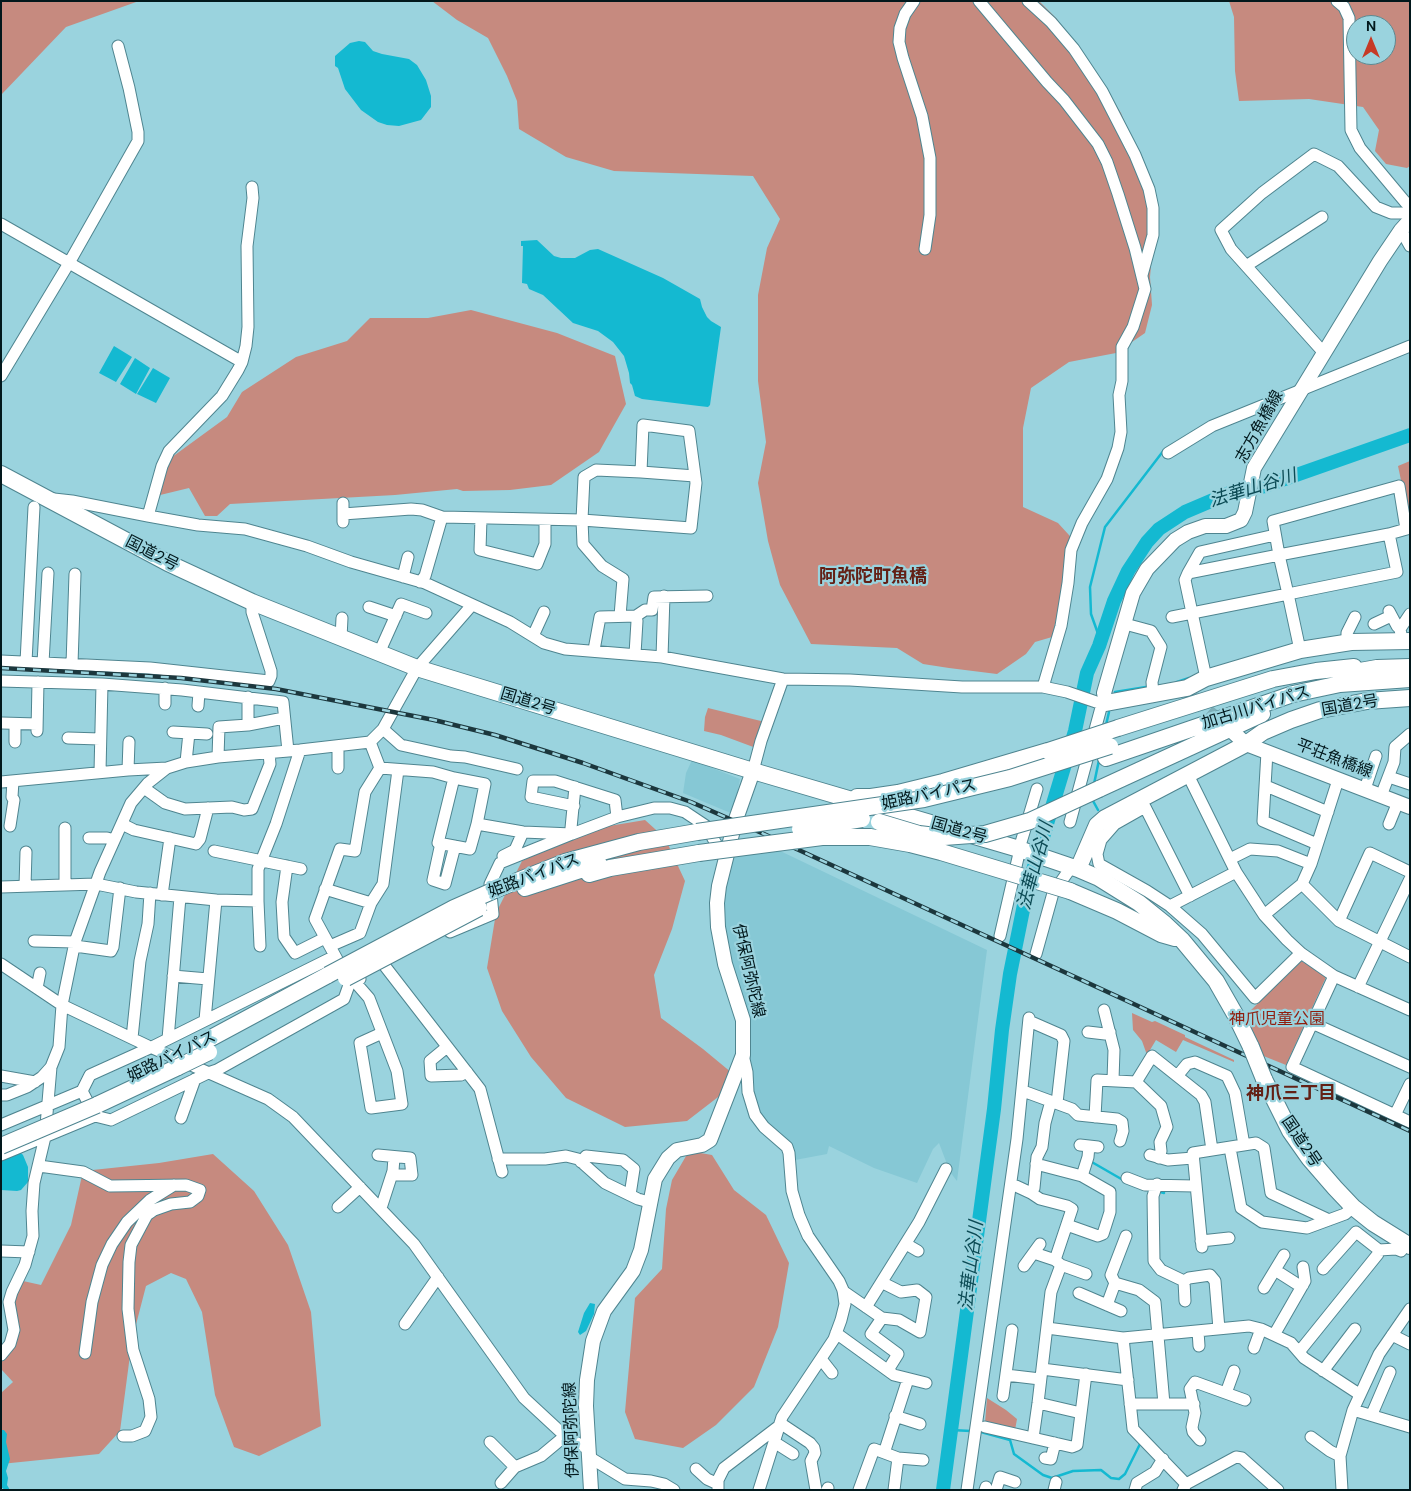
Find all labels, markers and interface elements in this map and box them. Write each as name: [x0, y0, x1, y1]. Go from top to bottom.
north arrow: [1346, 15, 1396, 65]
text: N: [1366, 17, 1376, 35]
street label: 志方魚橋線: [1232, 387, 1288, 467]
water label: 法華山谷川: [1207, 466, 1299, 512]
street label: 国道2号: [122, 532, 182, 576]
district label: 阿弥陀町魚橋: [819, 566, 927, 588]
street label: 加古川バイパス: [1200, 682, 1312, 734]
street label: 国道2号: [498, 684, 558, 720]
street label: 国道2号: [1320, 692, 1380, 720]
street label: 平荘魚橋線: [1293, 736, 1375, 782]
street label: 姫路バイパス: [880, 776, 978, 814]
street label: 国道2号: [929, 814, 989, 848]
water label: 法華山谷川: [1014, 820, 1058, 912]
street label: 姫路バイパス: [486, 850, 582, 902]
street label: 伊保阿弥陀線: [728, 922, 768, 1020]
park label: 神爪児童公園: [1229, 1010, 1325, 1030]
street label: 姫路バイパス: [125, 1027, 219, 1087]
district label: 神爪三丁目: [1246, 1083, 1336, 1105]
street label: 国道2号: [1277, 1113, 1325, 1171]
water label: 法華山谷川: [956, 1220, 988, 1312]
street label: 伊保阿弥陀線: [561, 1382, 583, 1478]

